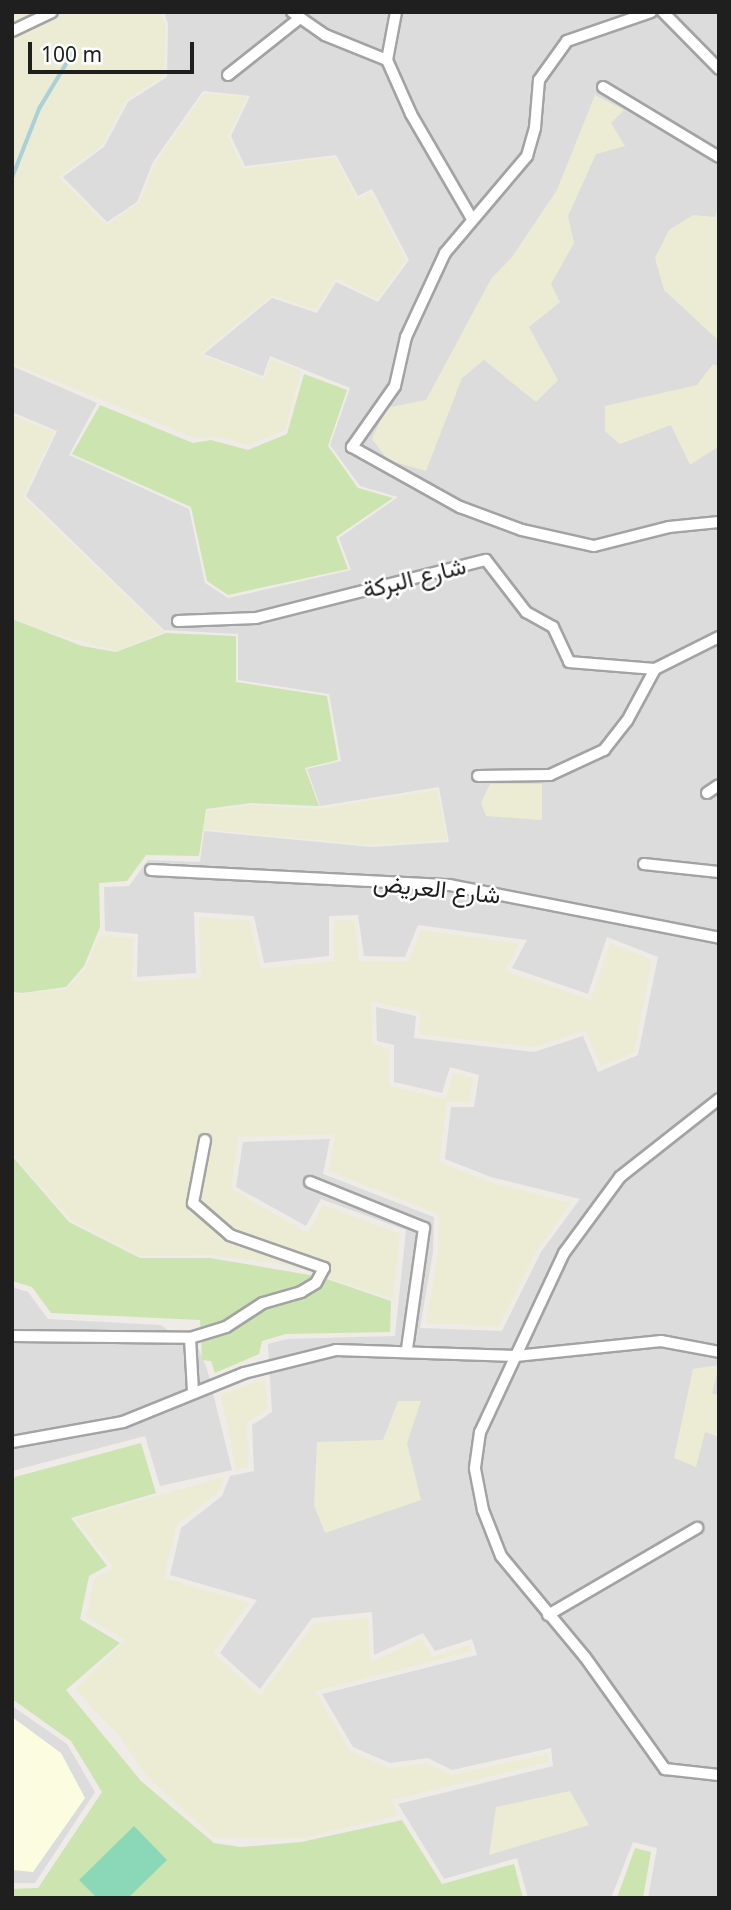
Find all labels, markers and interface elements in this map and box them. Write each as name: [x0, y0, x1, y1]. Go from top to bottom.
scale bar: [32, 28, 198, 72]
text: 100 m: [41, 40, 102, 68]
street label: شارع البركة: [359, 550, 469, 604]
street label: شارع العريض: [372, 867, 502, 909]

